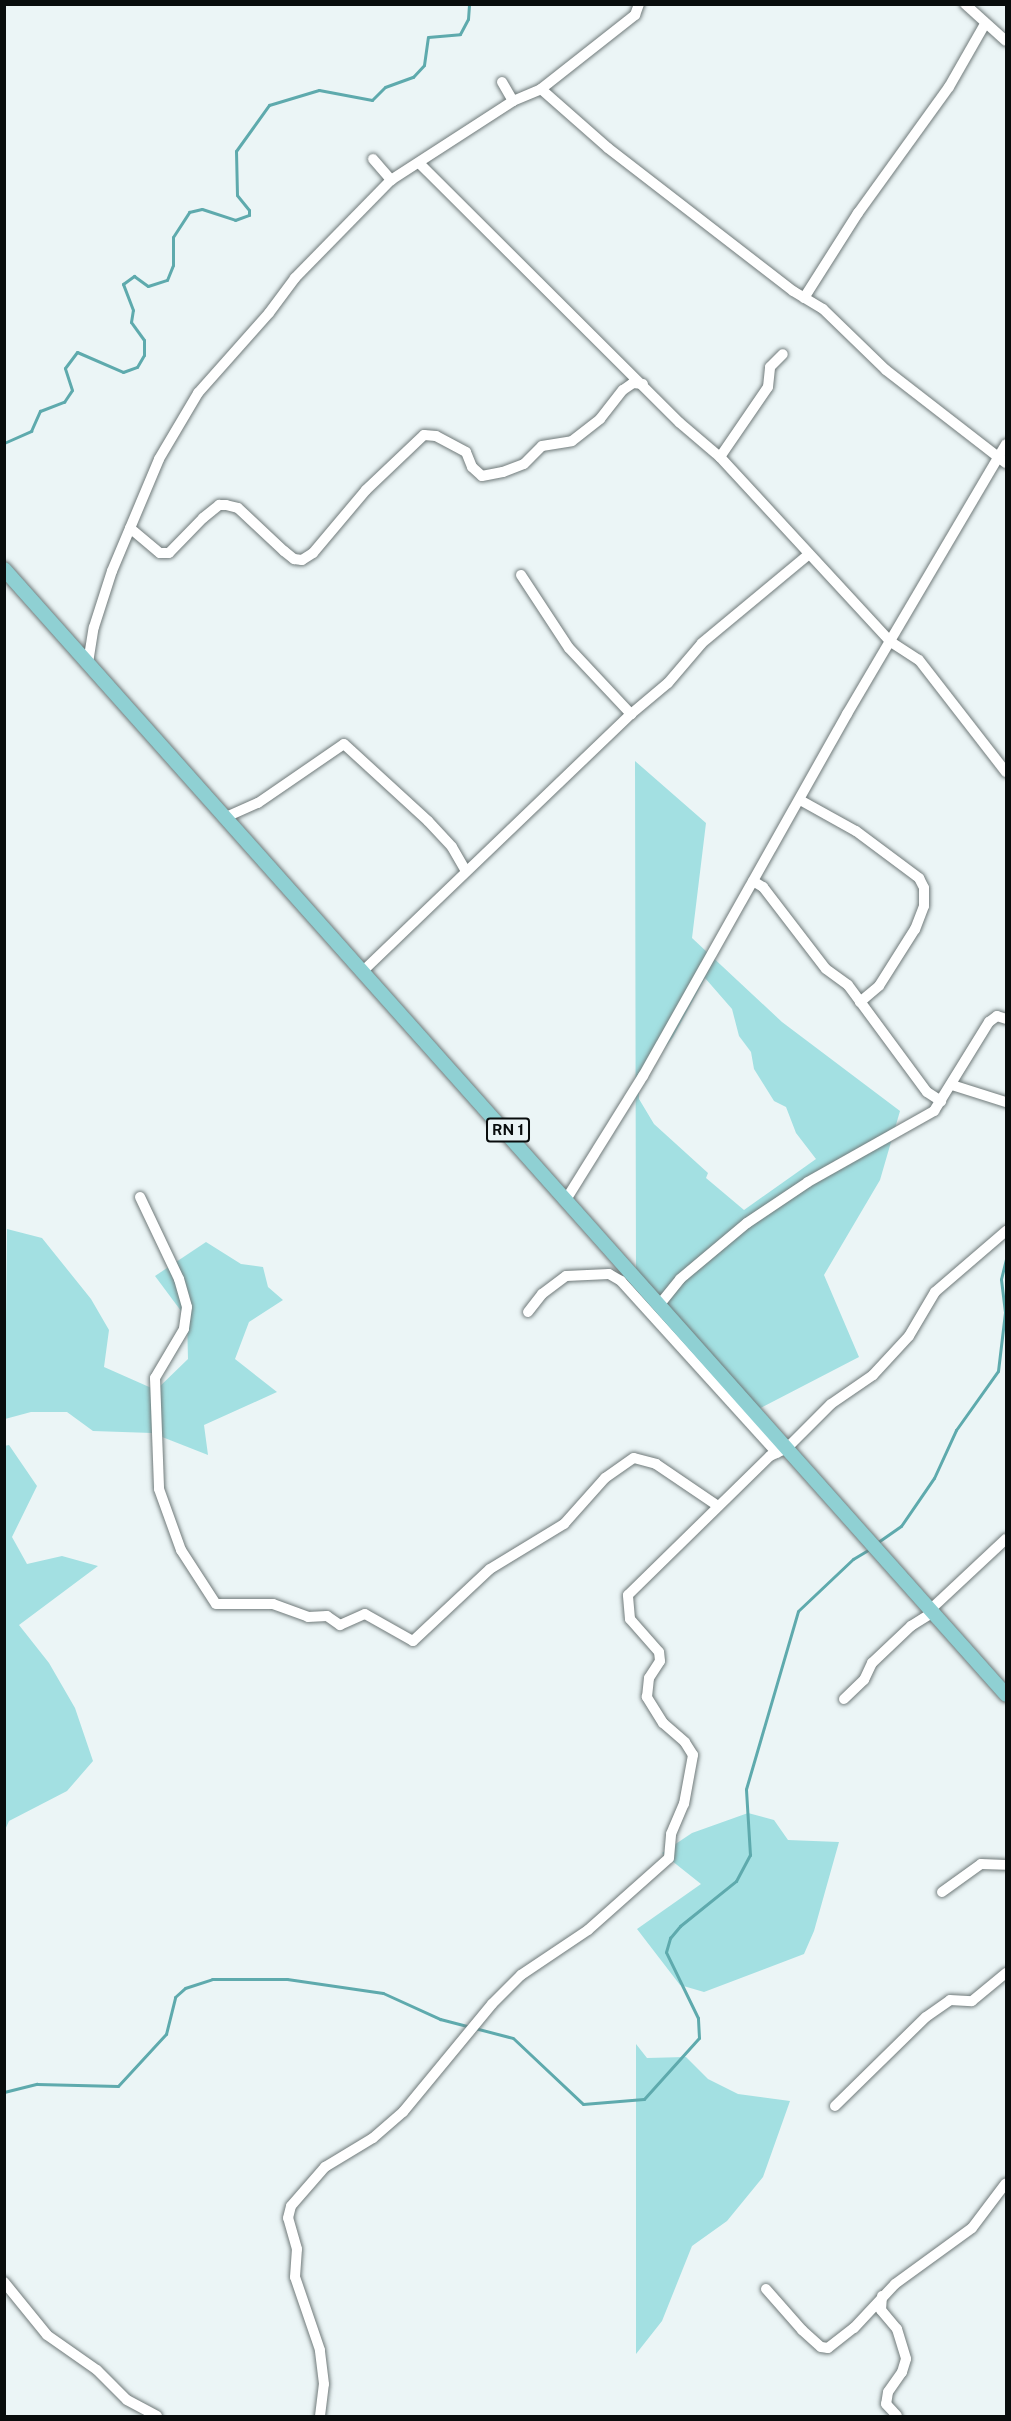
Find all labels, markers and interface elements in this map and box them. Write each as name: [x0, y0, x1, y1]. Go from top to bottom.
road number: RN 1: [486, 1118, 530, 1142]

